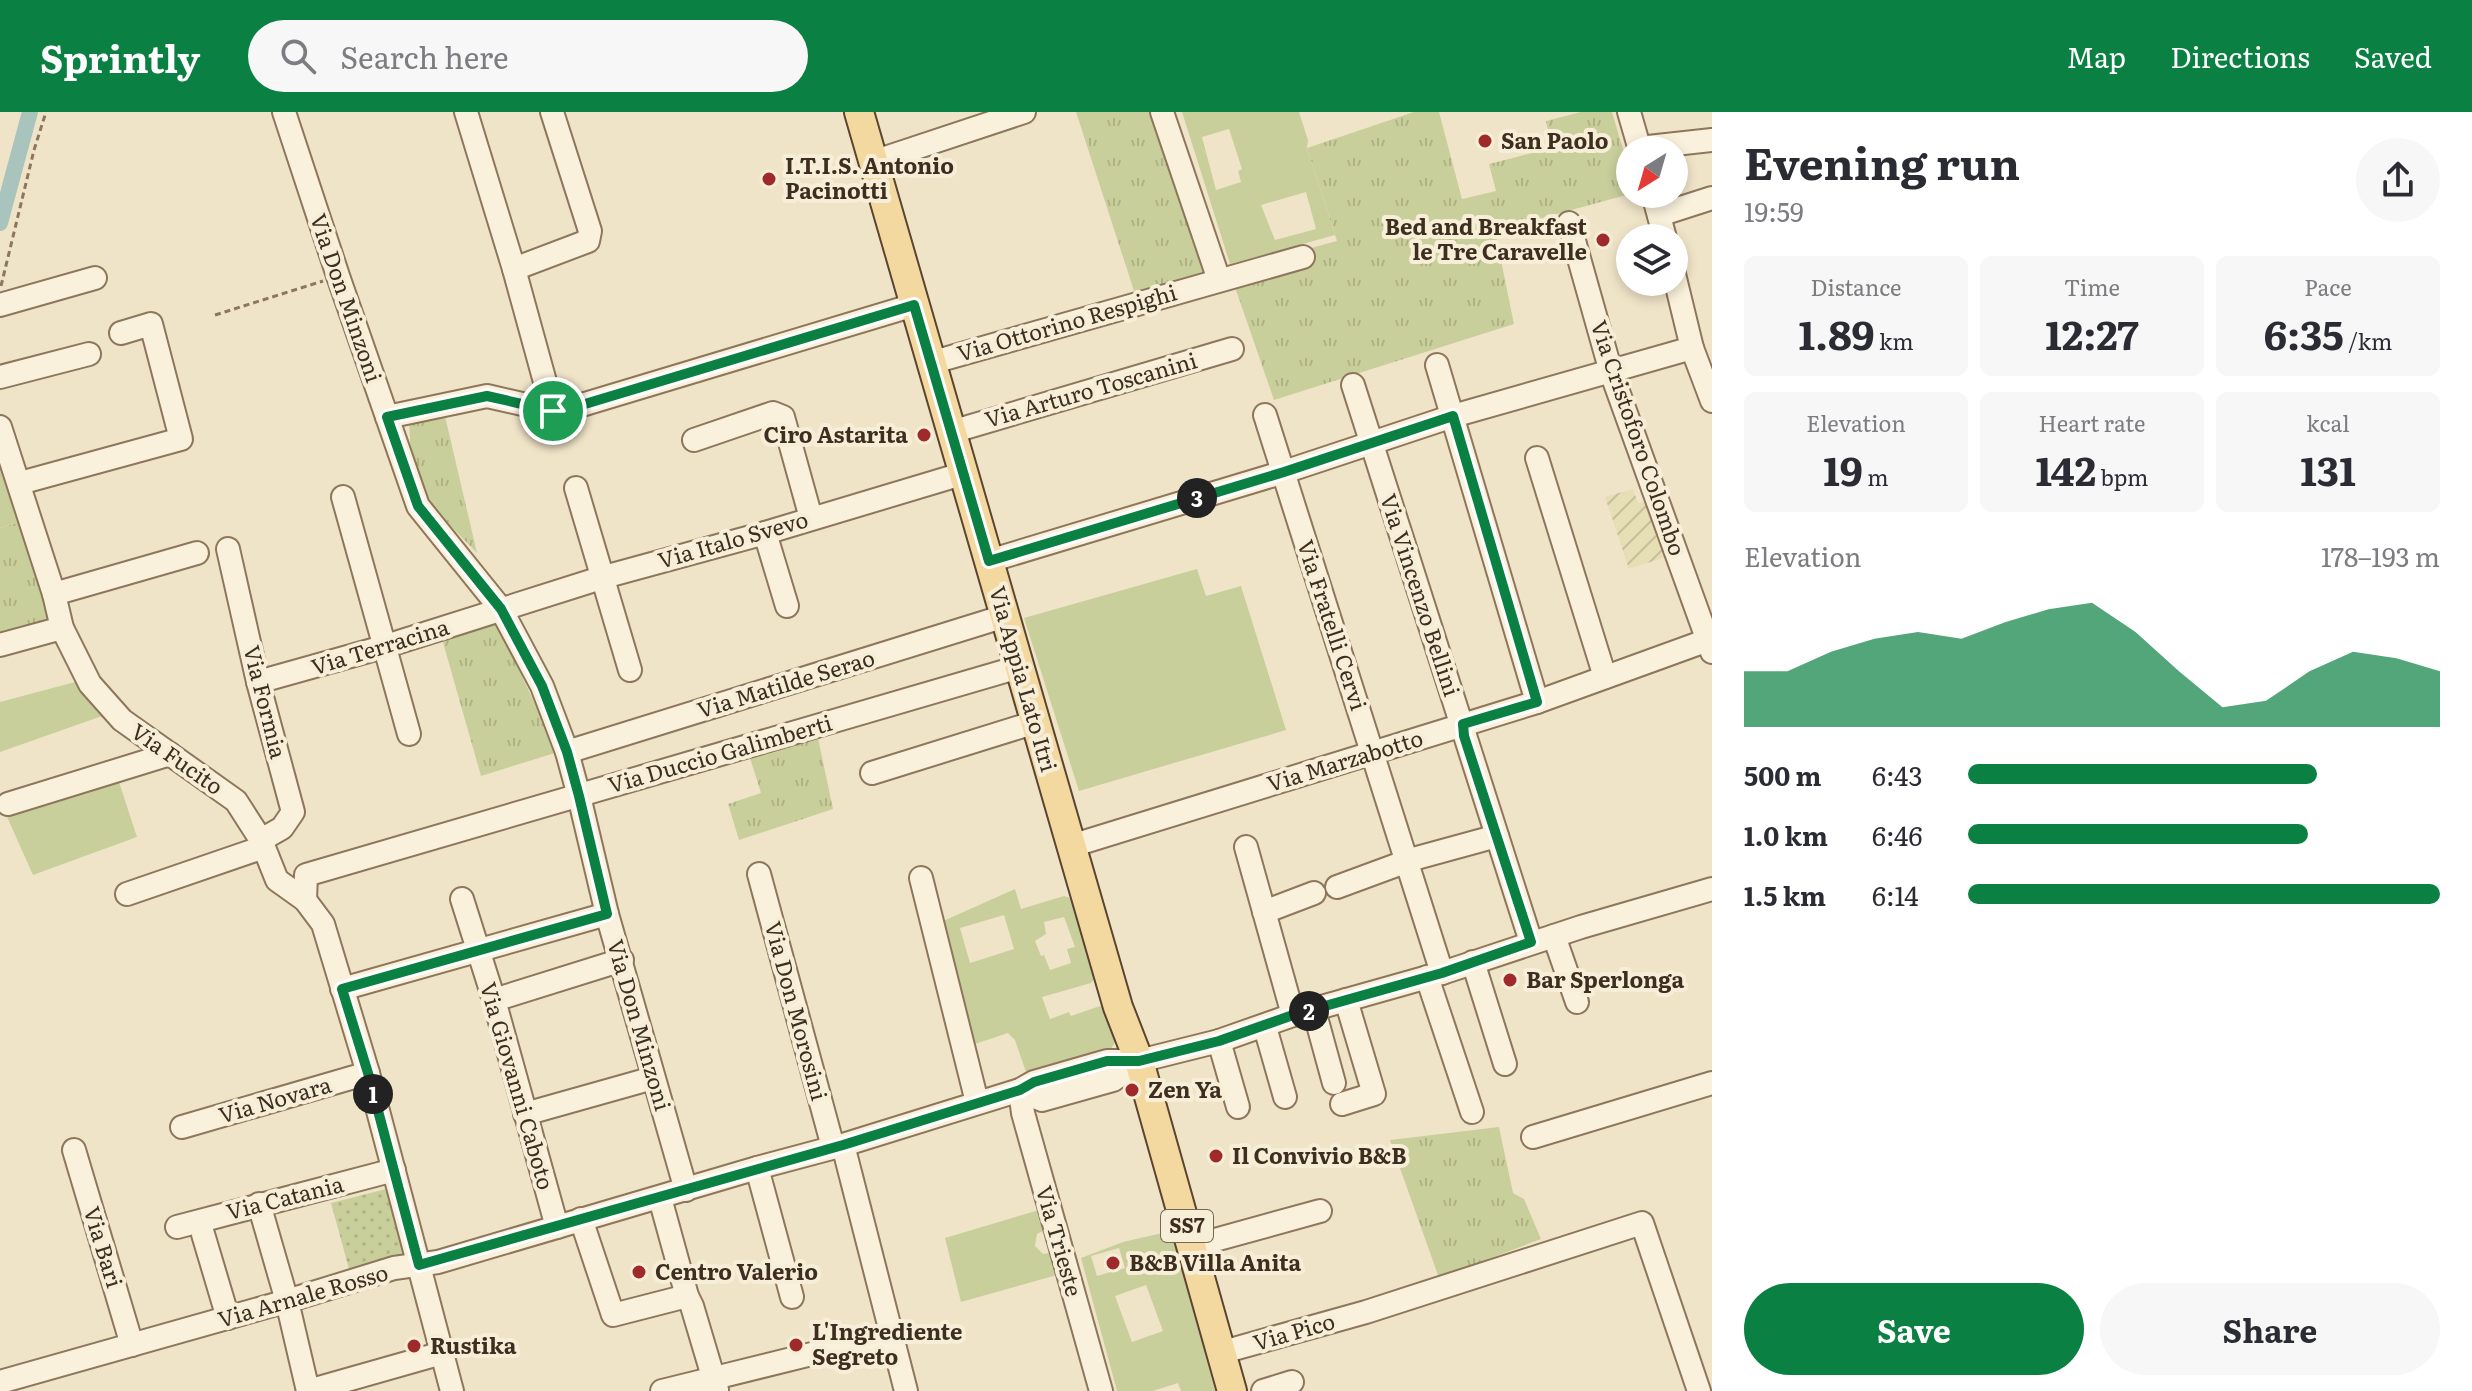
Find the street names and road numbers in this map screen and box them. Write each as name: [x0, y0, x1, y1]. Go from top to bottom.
street label: Via Don Minzoni: [303, 208, 392, 387]
street label: Via Ottorino Respighi: [953, 274, 1180, 369]
street label: Via Cristoforo Colombo: [1584, 315, 1695, 560]
street label: Via Arturo Toscanini: [981, 342, 1201, 435]
street label: Via Vincenzo Bellini: [1373, 489, 1470, 700]
street label: Via Italo Svevo: [654, 501, 811, 576]
street label: Via Fratelli Cervi: [1290, 535, 1377, 714]
street label: Via Appia Lato Itri: [982, 582, 1067, 775]
street label: Via Terracina: [307, 609, 453, 682]
street label: Via Matilde Serao: [693, 640, 878, 725]
street label: Via Formia: [236, 641, 297, 762]
street label: Via Duccio Galimberti: [604, 705, 835, 800]
street label: Via Fucito: [125, 714, 231, 802]
street label: Via Marzabotto: [1262, 720, 1427, 799]
street label: Via Don Morosini: [758, 917, 837, 1104]
street label: Via Don Minzoni: [600, 935, 681, 1114]
street label: Via Giovanni Caboto: [473, 978, 564, 1193]
street label: Via Novara: [214, 1067, 335, 1130]
street label: Via Catania: [222, 1166, 347, 1227]
street label: Via Trieste: [1029, 1181, 1092, 1300]
street label: Via Bari: [76, 1202, 132, 1291]
road number: SS7: [1161, 1210, 1213, 1242]
street label: Via Arnale Rosso: [214, 1254, 392, 1335]
street label: Via Pico: [1249, 1303, 1338, 1358]

